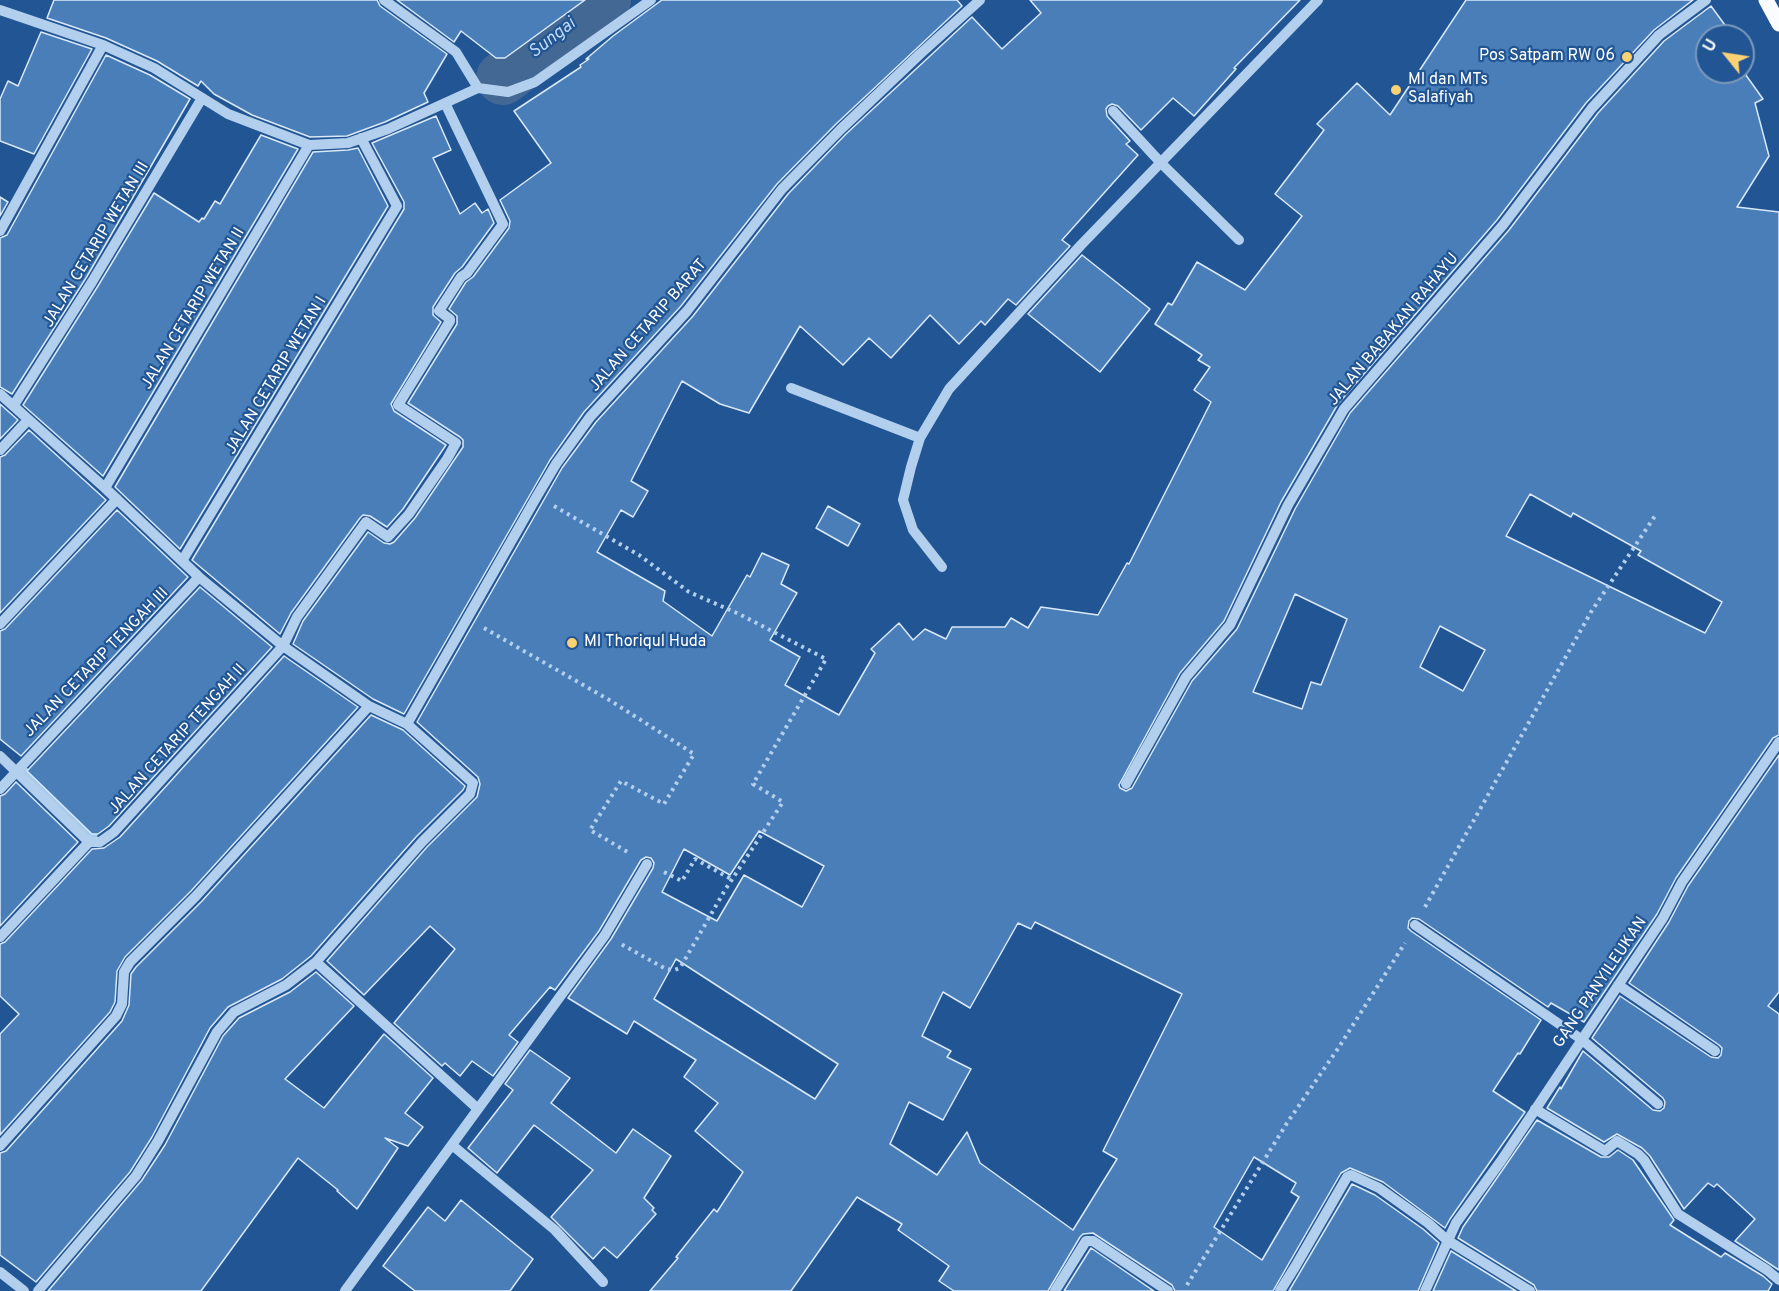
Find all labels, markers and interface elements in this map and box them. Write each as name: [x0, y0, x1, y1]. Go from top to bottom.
water label: Sungai: [525, 14, 581, 64]
north arrow: [1695, 24, 1755, 84]
text: U: [1700, 36, 1723, 56]
place label: Pos Satpam RW 06: [1479, 47, 1615, 67]
marker: Pos Satpam RW 06: [1620, 50, 1634, 64]
place label: MI dan MTs Salafiyah: [1408, 71, 1488, 109]
marker: MI dan MTs Salafiyah: [1389, 83, 1403, 97]
street label: JALAN CETARIP WETAN III: [40, 159, 154, 331]
street label: JALAN CETARIP WETAN II: [138, 225, 250, 393]
street label: JALAN BABAKAN RAHAYU: [1325, 250, 1463, 410]
street label: JALAN CETARIP BARAT: [586, 256, 712, 396]
street label: JALAN CETARIP WETAN I: [222, 294, 332, 458]
street label: JALAN CETARIP TENGAH III: [21, 584, 173, 742]
place label: MI Thoriqul Huda: [584, 633, 706, 653]
marker: MI Thoriqul Huda: [565, 636, 579, 650]
street label: JALAN CETARIP TENGAH II: [105, 661, 251, 819]
street label: GANG PANYILEUKAN: [1550, 914, 1652, 1052]

